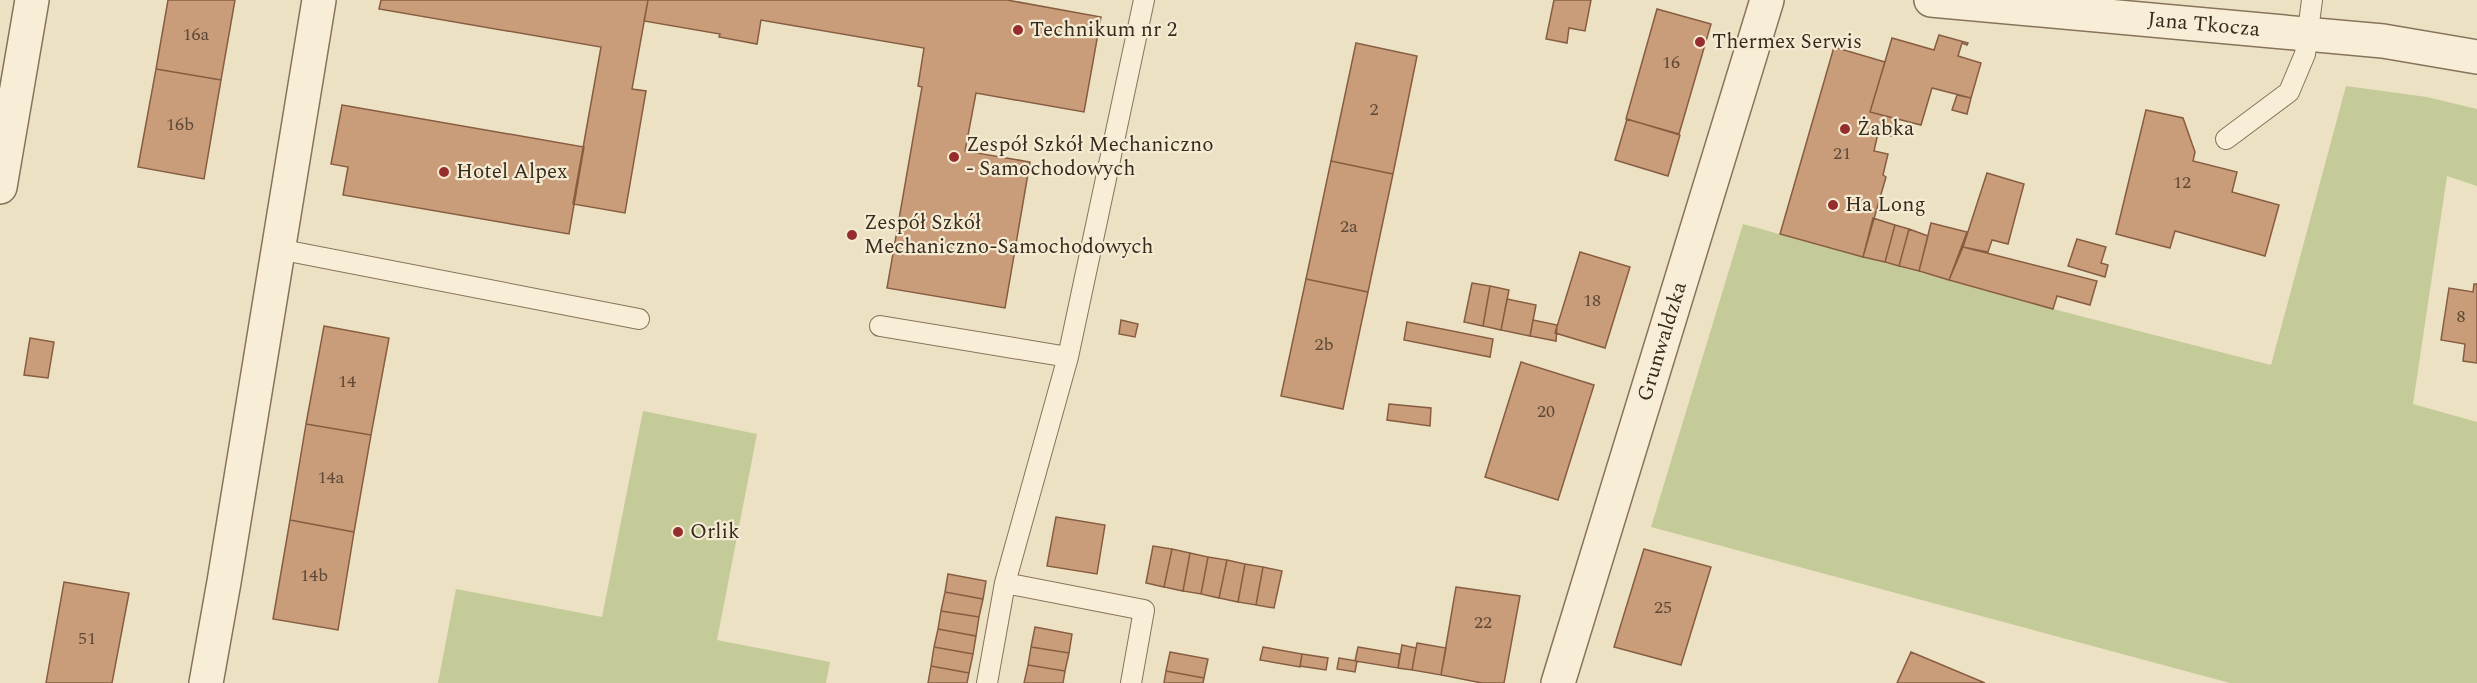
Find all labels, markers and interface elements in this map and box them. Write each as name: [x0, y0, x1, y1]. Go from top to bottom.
street label: Jana Tkocza: [2146, 4, 2262, 46]
place label: Technikum nr 2: [1030, 14, 1177, 46]
house number: 16a: [183, 21, 210, 48]
marker: Technikum nr 2: [1011, 23, 1025, 37]
place label: Thermex Serwis: [1712, 26, 1862, 58]
marker: Thermex Serwis: [1693, 35, 1707, 49]
house number: 16: [1662, 49, 1680, 76]
house number: 2: [1370, 96, 1379, 123]
house number: 16b: [166, 111, 194, 138]
place label: Żabka: [1857, 113, 1915, 145]
marker: Żabka: [1838, 122, 1852, 136]
place label: Zespół Szkół Mechaniczno - Samochodowych: [966, 129, 1214, 185]
house number: 21: [1833, 140, 1851, 167]
marker: Zespół Szkół Mechaniczno - Samochodowych: [947, 150, 961, 164]
place label: Hotel Alpex: [456, 156, 567, 188]
marker: Hotel Alpex: [437, 165, 451, 179]
house number: 12: [2173, 169, 2191, 196]
place label: Ha Long: [1845, 189, 1926, 221]
marker: Ha Long: [1826, 198, 1840, 212]
place label: Zespół Szkół Mechaniczno-Samochodowych: [864, 207, 1154, 263]
house number: 2a: [1340, 213, 1358, 240]
marker: Zespół Szkół Mechaniczno-Samochodowych: [845, 228, 859, 242]
street label: Grunwaldzka: [1629, 277, 1696, 406]
house number: 18: [1583, 287, 1601, 314]
house number: 8: [2457, 303, 2466, 330]
house number: 2b: [1314, 331, 1334, 358]
house number: 14: [338, 368, 356, 395]
house number: 20: [1537, 398, 1555, 425]
house number: 14a: [318, 464, 345, 491]
place label: Orlik: [690, 516, 740, 548]
marker: Orlik: [671, 525, 685, 539]
house number: 14b: [300, 562, 328, 589]
house number: 25: [1654, 594, 1672, 621]
house number: 22: [1474, 609, 1492, 636]
house number: 51: [78, 625, 96, 652]

